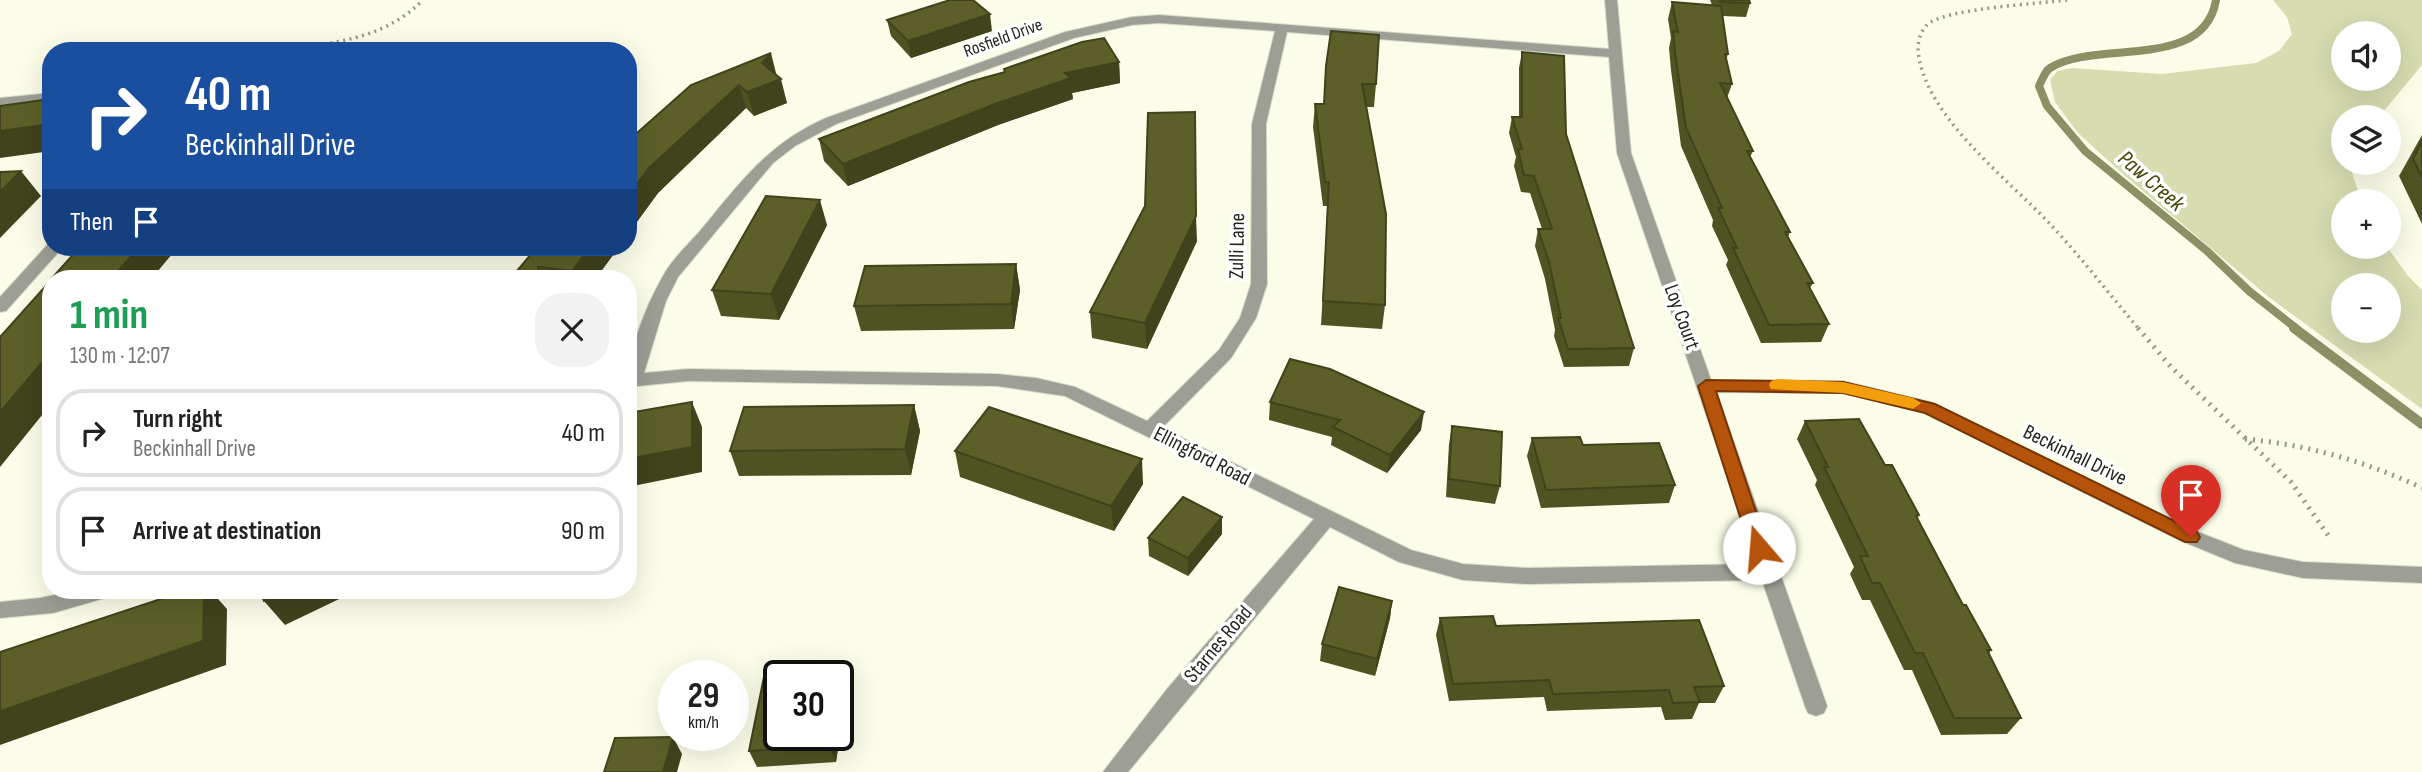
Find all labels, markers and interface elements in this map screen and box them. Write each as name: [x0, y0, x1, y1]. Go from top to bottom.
street label: Rosfield Drive: [961, 14, 1045, 62]
map controls: [2331, 21, 2401, 343]
button: sound: [2331, 21, 2401, 91]
text: 40 m: [185, 66, 271, 125]
icon: right: [70, 70, 161, 161]
button: layers: [2331, 105, 2401, 175]
text: Beckinhall Drive: [185, 126, 356, 165]
water label: Paw Creek: [2112, 145, 2191, 218]
button: +: [2331, 189, 2401, 259]
icon: arrive: [127, 203, 165, 241]
text: Then: [70, 207, 113, 238]
street label: Zulli Lane: [1224, 213, 1250, 279]
button: −: [2331, 273, 2401, 343]
street label: Loy Court: [1659, 281, 1705, 353]
text: 1 min: [70, 290, 148, 341]
button: close: [535, 293, 609, 367]
text: 130 m · 12:07: [70, 342, 170, 370]
text: Turn right: [133, 404, 222, 435]
icon: right: [74, 414, 112, 452]
text: 40 m: [562, 418, 605, 449]
street label: Beckinhall Drive: [2019, 419, 2131, 491]
street label: Ellingford Road: [1149, 421, 1255, 491]
text: Beckinhall Drive: [133, 435, 256, 463]
pin: [2161, 465, 2221, 537]
icon: arrive: [2172, 476, 2210, 514]
position arrow: [1722, 511, 1796, 585]
icon: arrive: [74, 512, 112, 550]
text: Arrive at destination: [133, 516, 321, 547]
text: 90 m: [561, 516, 605, 547]
street label: Starnes Road: [1179, 600, 1257, 688]
speed limit sign: 30: [763, 660, 854, 751]
text: 29: [688, 675, 719, 718]
text: km/h: [688, 712, 719, 733]

